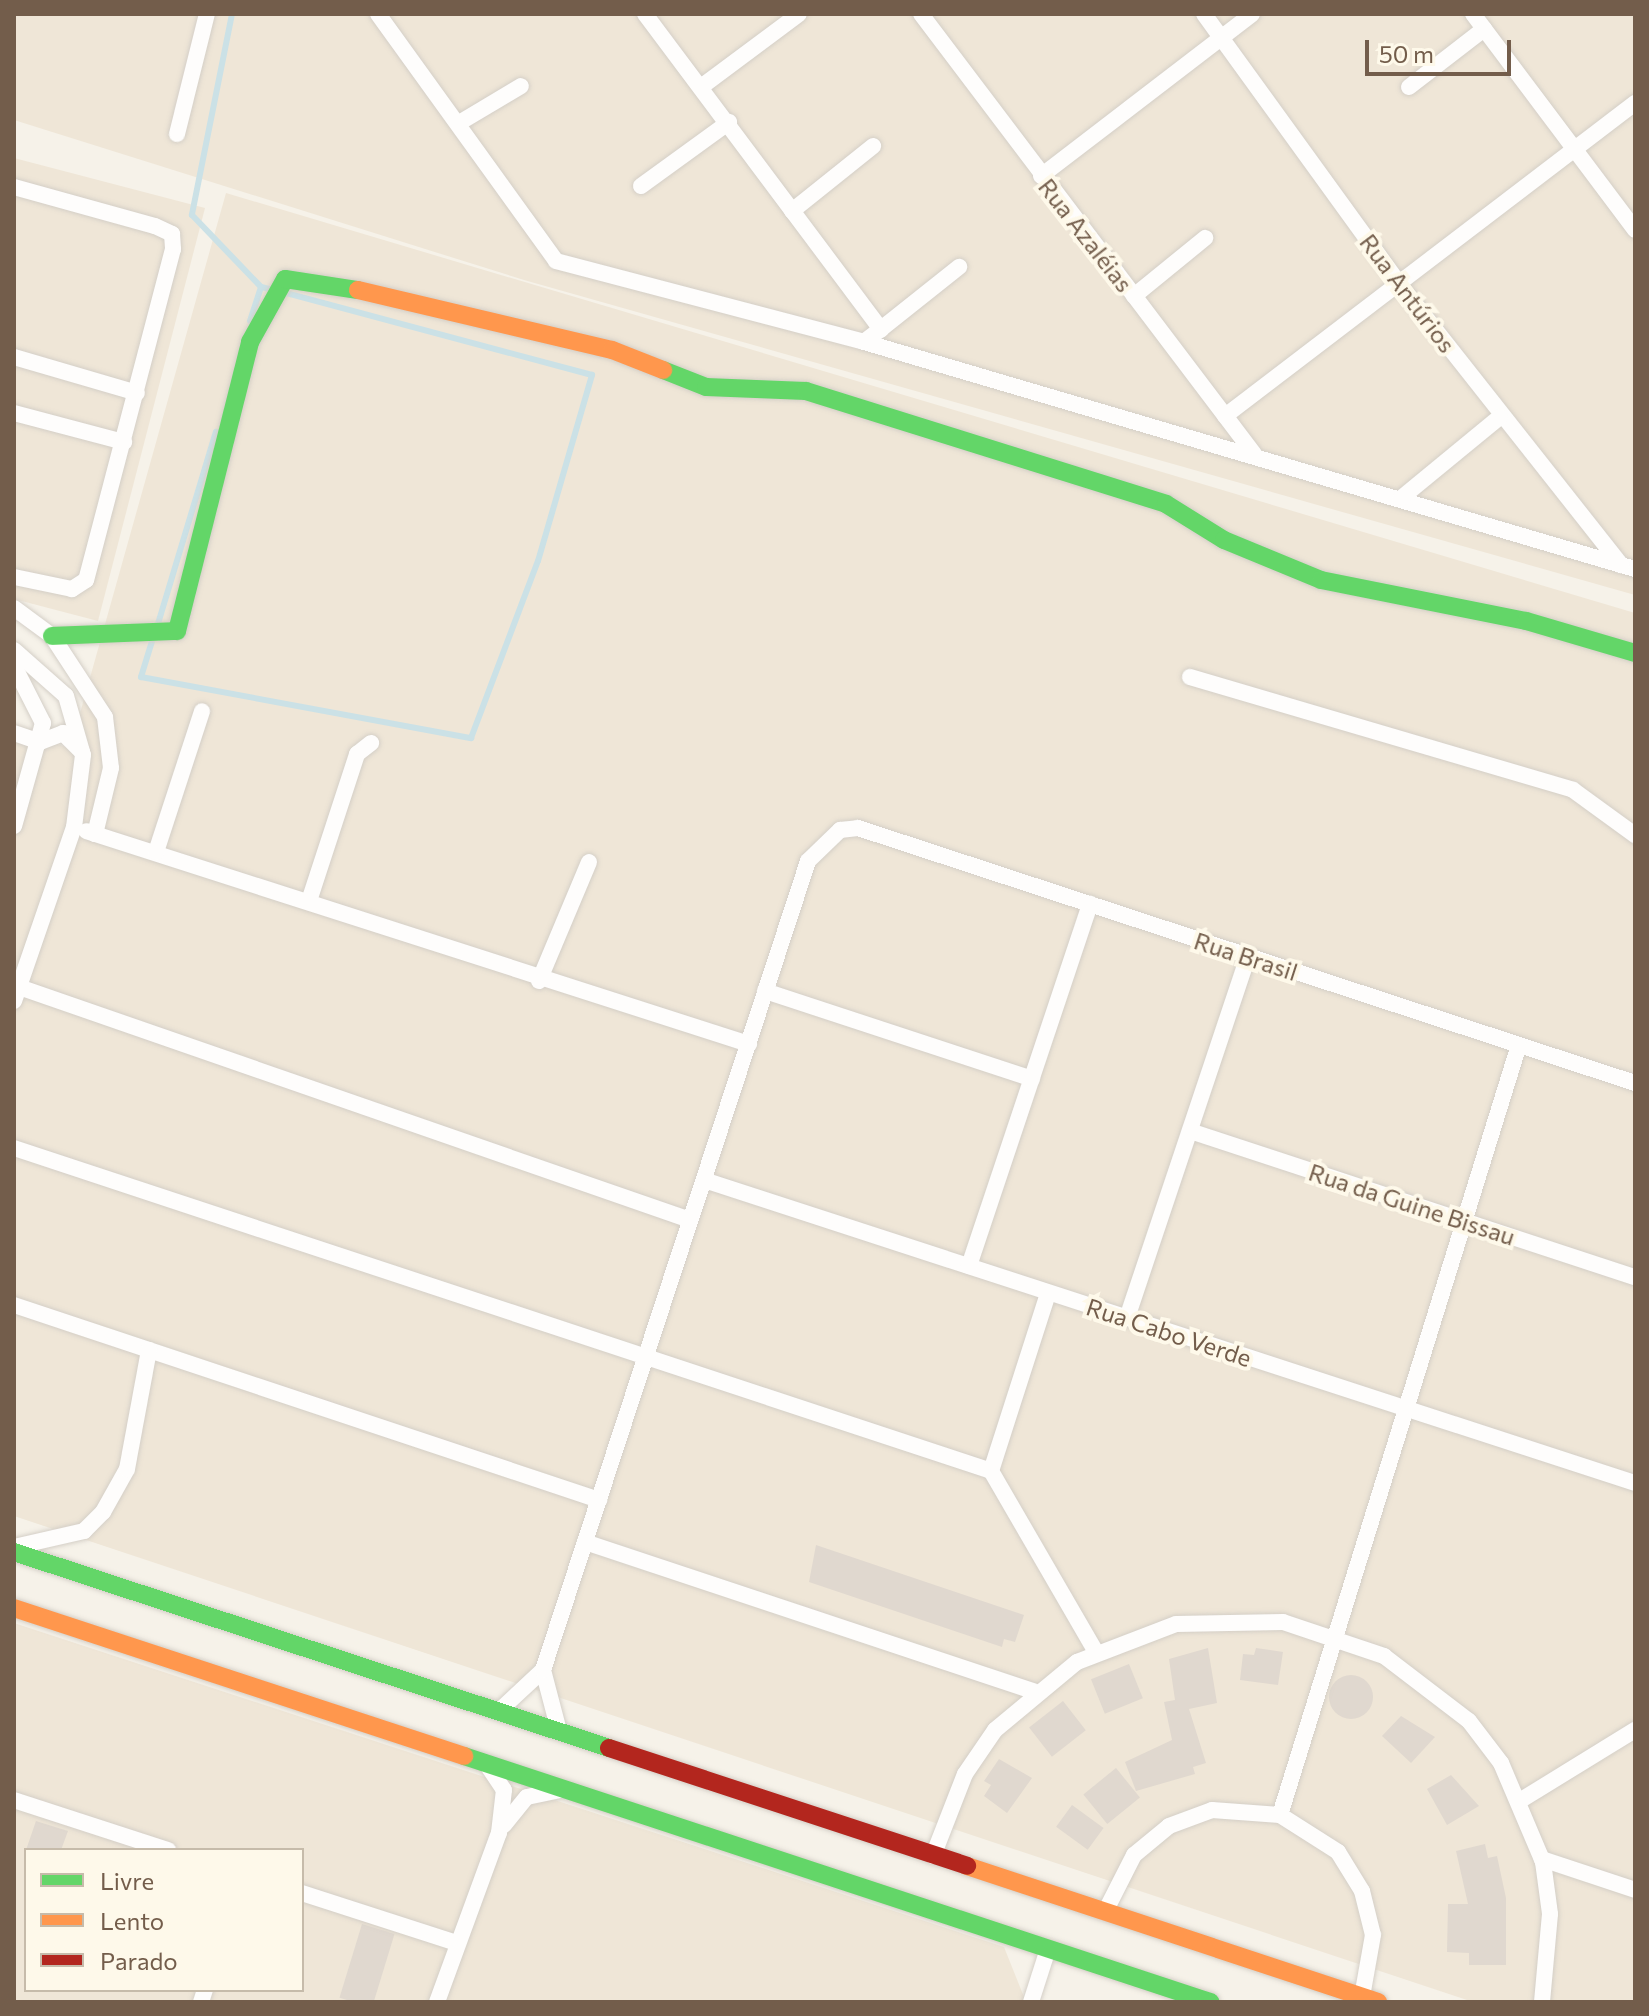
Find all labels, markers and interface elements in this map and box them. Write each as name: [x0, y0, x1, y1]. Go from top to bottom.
scale bar: [1369, 24, 1515, 74]
text: 50 m: [1379, 39, 1434, 68]
street label: Rua Azaléias: [1033, 173, 1139, 297]
street label: Rua Antúrios: [1354, 228, 1462, 358]
street label: Rua Brasil: [1191, 926, 1301, 986]
street label: Rua da Guine Bissau: [1305, 1157, 1519, 1251]
street label: Rua Cabo Verde: [1083, 1292, 1255, 1372]
legend: [24, 1848, 304, 1992]
text: Livre: [100, 1866, 154, 1895]
text: Lento: [100, 1906, 164, 1935]
text: Parado: [100, 1946, 178, 1975]

